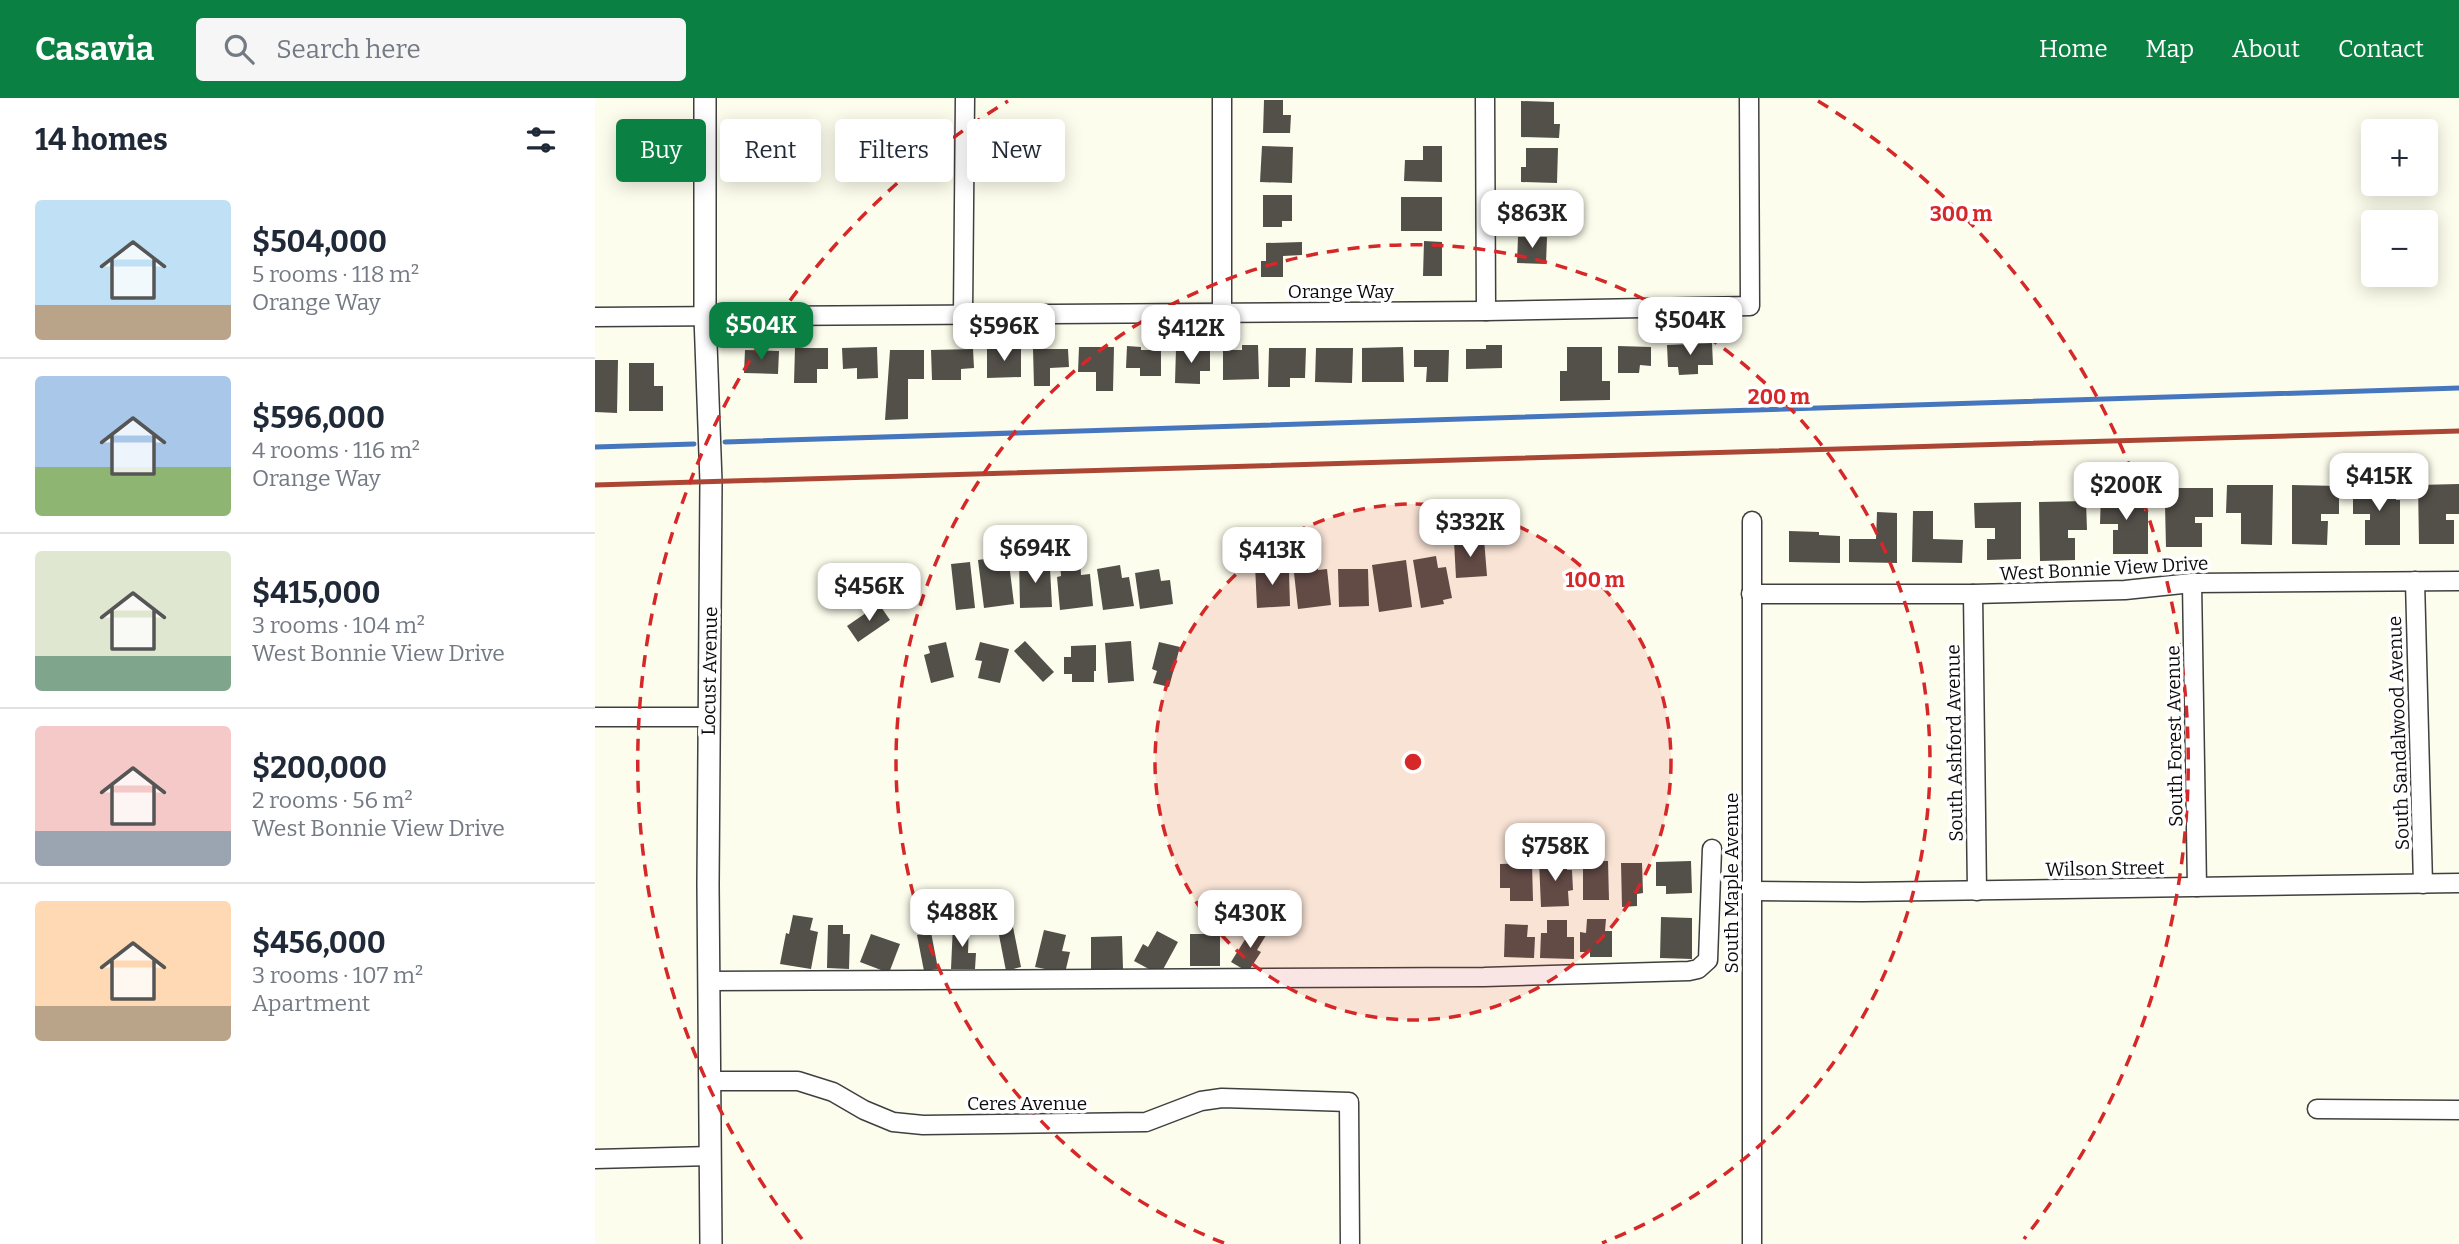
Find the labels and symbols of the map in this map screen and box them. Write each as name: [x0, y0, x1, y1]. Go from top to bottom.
pin: $863K: [1483, 190, 1581, 250]
text: 300 m: [1930, 201, 1992, 227]
street label: Orange Way: [1288, 280, 1395, 303]
pin: $504K: [1641, 298, 1739, 357]
pin: $504K: [712, 302, 810, 362]
pin: $596K: [955, 303, 1053, 363]
pin: $412K: [1142, 306, 1240, 365]
text: 200 m: [1748, 384, 1810, 410]
pin: $415K: [2330, 454, 2428, 513]
pin: $200K: [2077, 462, 2175, 522]
pin: $332K: [1421, 500, 1519, 559]
pin: $694K: [986, 526, 1084, 585]
pin: $413K: [1223, 528, 1321, 587]
street label: West Bonnie View Drive: [1999, 552, 2209, 585]
pin: $456K: [820, 564, 918, 623]
text: 100 m: [1565, 567, 1625, 593]
street label: Locust Avenue: [697, 606, 722, 736]
street label: South Sandalwood Avenue: [2383, 615, 2414, 851]
street label: South Ashford Avenue: [1941, 644, 1968, 842]
street label: South Forest Avenue: [2161, 645, 2188, 827]
centre of rings: [1401, 750, 1425, 774]
street label: South Maple Avenue: [1720, 793, 1743, 973]
pin: $758K: [1506, 824, 1604, 883]
street label: Wilson Street: [2045, 856, 2165, 881]
pin: $488K: [913, 890, 1011, 949]
pin: $430K: [1201, 890, 1299, 950]
street label: Ceres Avenue: [967, 1092, 1087, 1115]

